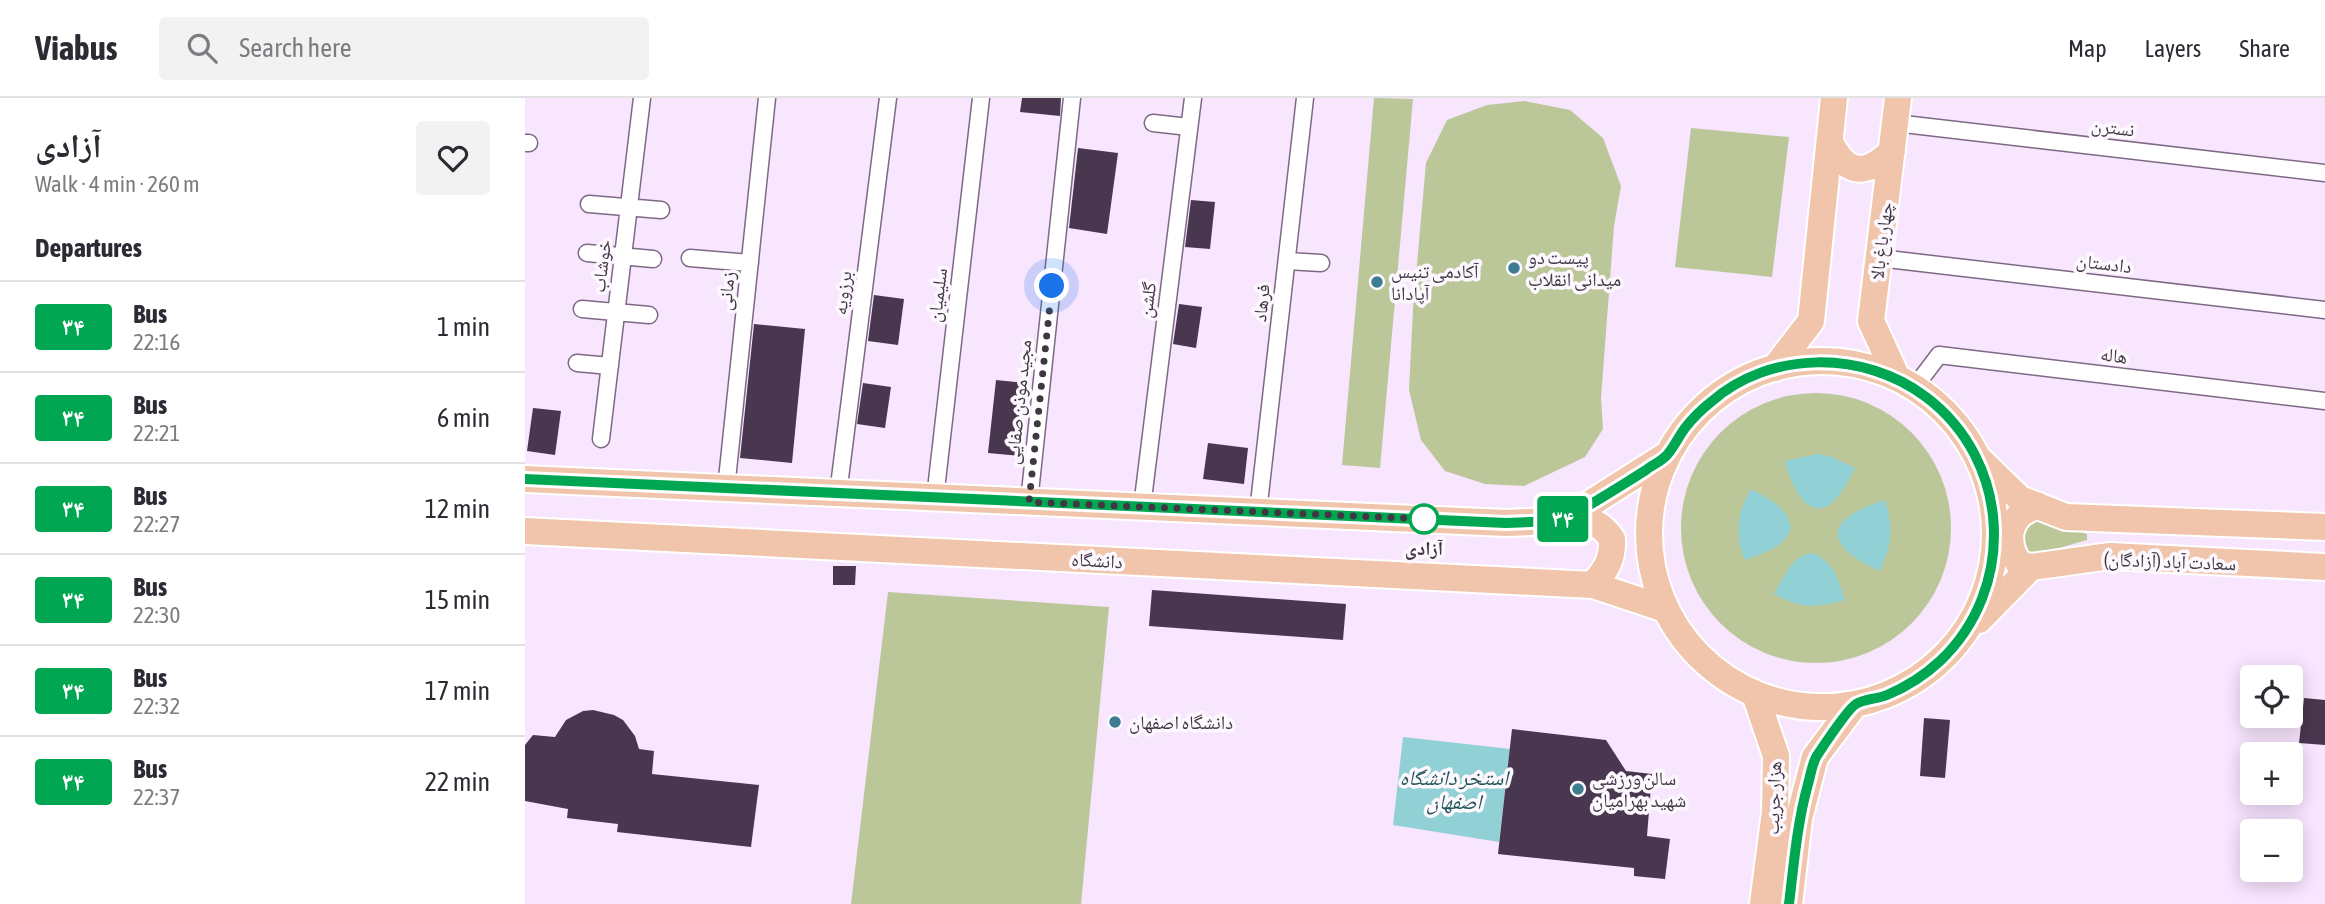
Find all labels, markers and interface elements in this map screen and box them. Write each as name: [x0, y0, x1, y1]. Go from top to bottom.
search box: [159, 17, 649, 80]
text: Viabus: [35, 29, 117, 67]
icon: search: [183, 29, 221, 67]
text: Search here: [239, 33, 352, 63]
text: Map: [2068, 35, 2107, 62]
text: Layers: [2145, 35, 2201, 62]
text: Share: [2239, 35, 2290, 62]
street label: نسترن: [2090, 113, 2136, 142]
button: heart: [416, 121, 490, 195]
text: آزادی: [35, 126, 102, 164]
text: Walk · 4 min · 260 m: [35, 171, 199, 197]
street label: چهار باغ بالا: [1865, 201, 1898, 281]
text: Departures: [35, 233, 142, 263]
street label: خوشاب: [587, 238, 616, 294]
place label: پیست دو میدانی انقلاب: [1528, 246, 1621, 291]
street label: دادستان: [2075, 249, 2133, 278]
place label: آکادمی تنیس آپادانا: [1391, 260, 1480, 305]
marker: پیست دو میدانی انقلاب: [1506, 260, 1522, 276]
street label: سلیمیان: [923, 267, 952, 324]
your location: [1034, 268, 1069, 303]
street label: زمانی: [713, 270, 740, 312]
street label: برزویه: [828, 270, 857, 316]
marker: آکادمی تنیس آپادانا: [1369, 274, 1385, 290]
street label: گلشن: [1134, 281, 1161, 319]
street label: فرهاد: [1248, 283, 1275, 323]
text: Bus: [133, 299, 167, 329]
text: 1 min: [437, 312, 490, 342]
text: ۳۴: [62, 313, 85, 340]
text: 22:16: [133, 329, 180, 355]
street label: مجید موذن صفایی: [1000, 338, 1036, 466]
street label: هاله: [2099, 342, 2129, 368]
text: Bus: [133, 390, 167, 420]
text: 6 min: [437, 403, 490, 433]
text: ۳۴: [62, 404, 85, 431]
text: 22:21: [133, 420, 180, 446]
text: Bus: [133, 481, 167, 511]
text: 12 min: [425, 494, 490, 524]
text: ۳۴: [62, 495, 85, 522]
line badge: ۳۴: [1531, 496, 1595, 542]
marker: آزادی: [1409, 504, 1439, 534]
text: ۳۴: [1551, 505, 1575, 532]
text: 22:27: [133, 511, 180, 537]
place label: آزادی: [1405, 537, 1444, 560]
street label: دانشگاه: [1071, 548, 1123, 572]
street label: سعادت آباد (آزادگان): [2103, 548, 2237, 575]
text: Bus: [133, 572, 167, 602]
text: 15 min: [425, 585, 490, 615]
text: ۳۴: [62, 586, 85, 613]
text: 22:30: [133, 602, 180, 628]
text: Bus: [133, 663, 167, 693]
map controls: [2240, 665, 2303, 882]
button: locate: [2240, 665, 2303, 728]
text: 17 min: [425, 676, 490, 706]
text: ۳۴: [62, 677, 85, 704]
text: 22:32: [133, 693, 180, 719]
place label: دانشگاه اصفهان: [1129, 711, 1233, 734]
marker: دانشگاه اصفهان: [1107, 714, 1123, 730]
button: +: [2240, 742, 2303, 805]
text: Bus: [133, 754, 167, 784]
street label: هزار جریب: [1761, 761, 1786, 835]
water label: استخر دانشگاه اصفهان: [1400, 765, 1510, 815]
text: 22 min: [425, 767, 490, 797]
place label: سالن ورزشی شهید بهرامیان: [1592, 767, 1686, 812]
text: ۳۴: [62, 768, 85, 795]
marker: سالن ورزشی شهید بهرامیان: [1570, 781, 1586, 797]
text: 22:37: [133, 784, 180, 810]
button: −: [2240, 819, 2303, 882]

